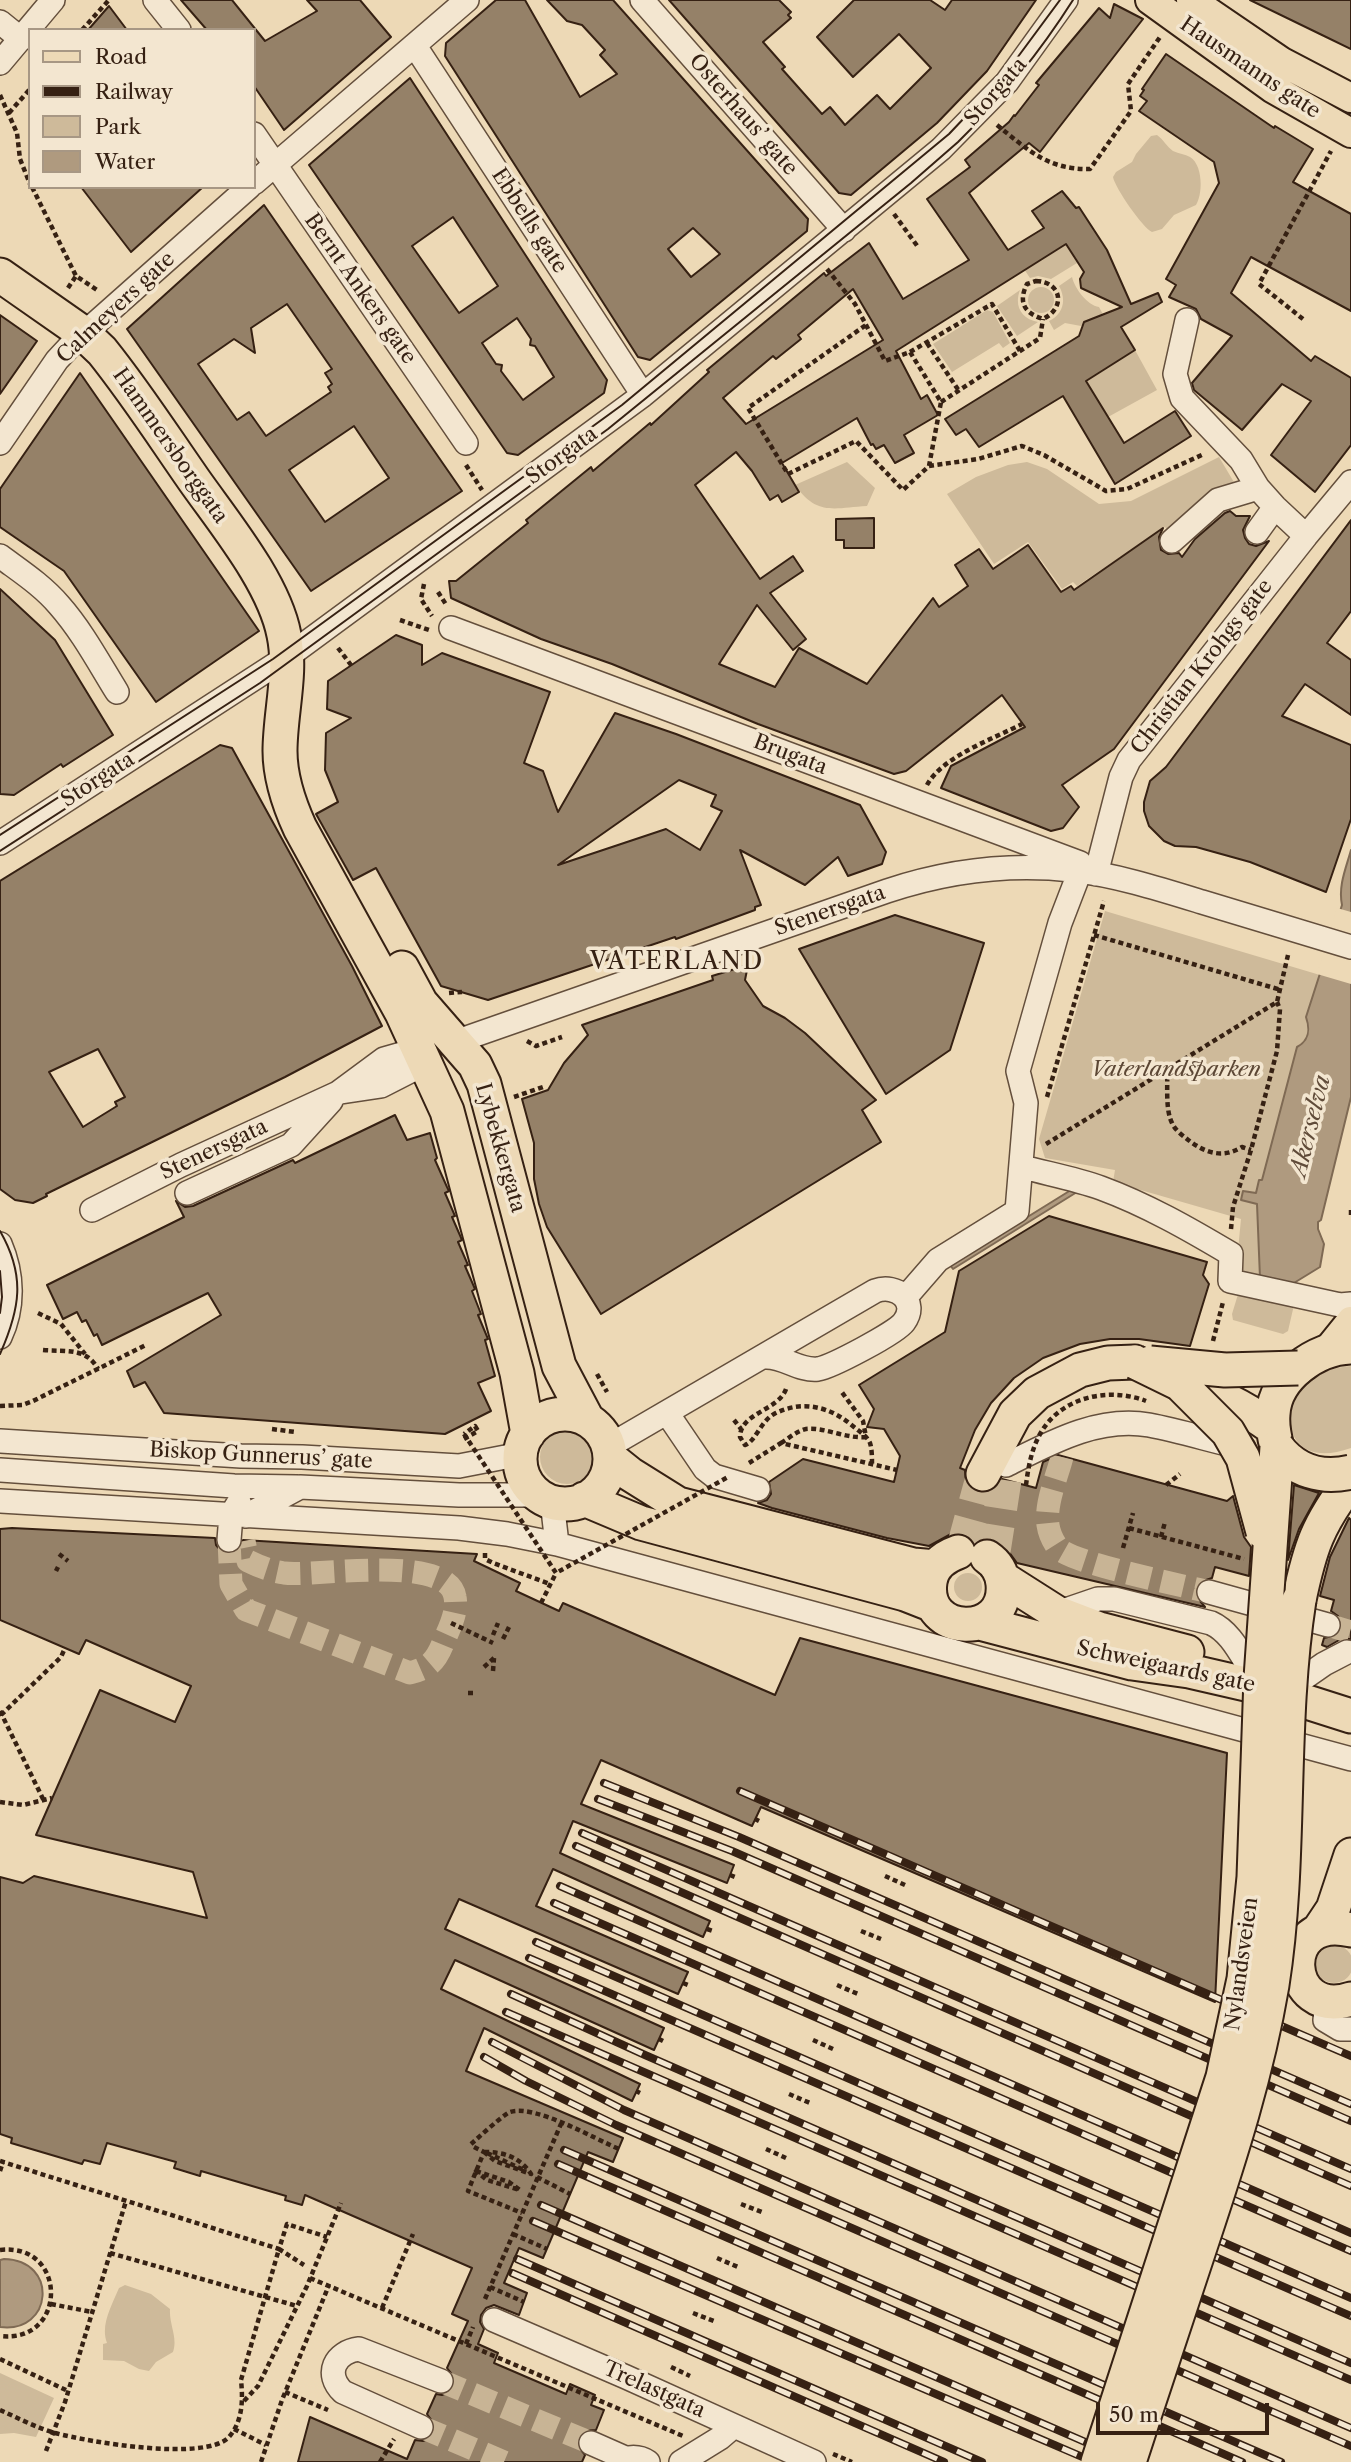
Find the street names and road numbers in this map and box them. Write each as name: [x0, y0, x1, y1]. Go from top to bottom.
street label: Hausmanns gate: [1175, 12, 1325, 124]
street label: Osterhaus’ gate: [683, 49, 803, 181]
street label: Storgata: [960, 53, 1032, 131]
street label: Ebbells gate: [486, 164, 572, 278]
street label: Bernt Ankers gate: [299, 209, 421, 369]
street label: Calmeyers gate: [52, 247, 180, 369]
street label: Hammersborggata: [107, 364, 233, 528]
street label: Storgata: [521, 422, 603, 490]
street label: Christian Krohgs gate: [1126, 574, 1278, 760]
street label: Brugata: [750, 729, 830, 781]
street label: Storgata: [57, 747, 139, 813]
street label: Stenersgata: [771, 880, 889, 942]
street label: Lybekkergata: [470, 1080, 530, 1216]
street label: Stenersgata: [156, 1114, 272, 1186]
street label: Biskop Gunnerus’ gate: [149, 1438, 373, 1474]
street label: Schweigaards gate: [1075, 1636, 1257, 1698]
street label: Nylandsveien: [1220, 1896, 1264, 2032]
street label: Trelastgata: [599, 2356, 709, 2424]

